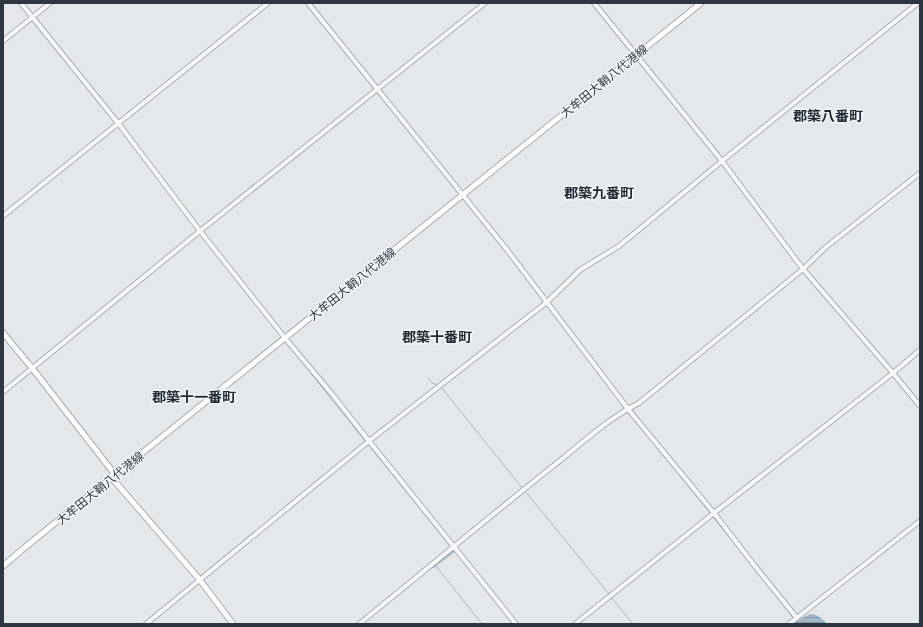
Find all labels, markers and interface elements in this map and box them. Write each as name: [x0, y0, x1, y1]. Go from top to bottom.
street label: 大牟田大鞘八代港線: [557, 40, 651, 122]
district label: 郡築八番町: [793, 106, 863, 125]
district label: 郡築九番町: [564, 183, 634, 202]
street label: 大牟田大鞘八代港線: [305, 243, 399, 325]
district label: 郡築十番町: [402, 327, 472, 346]
district label: 郡築十一番町: [152, 387, 236, 406]
street label: 大牟田大鞘八代港線: [53, 447, 147, 529]

